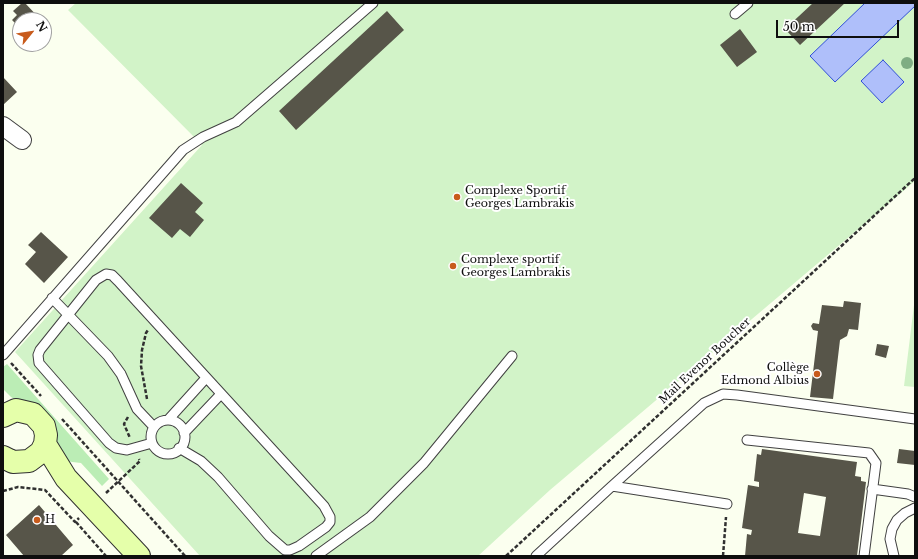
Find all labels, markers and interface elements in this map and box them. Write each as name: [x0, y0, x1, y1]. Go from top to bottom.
north arrow: [12, 12, 52, 52]
scale bar: [778, 12, 901, 38]
text: N: [33, 19, 50, 34]
text: 50 m: [783, 19, 815, 34]
place label: Complexe Sportif Georges Lambrakis: [465, 184, 574, 210]
marker: Complexe Sportif Georges Lambrakis: [452, 192, 462, 202]
place label: Complexe sportif Georges Lambrakis: [461, 253, 570, 279]
marker: Complexe sportif Georges Lambrakis: [448, 261, 458, 271]
street label: Mail Evenor Boucher: [657, 315, 753, 407]
place label: Collège Edmond Albius: [721, 361, 809, 387]
marker: Collège Edmond Albius: [812, 369, 822, 379]
place label: H: [45, 513, 55, 527]
marker: H: [32, 515, 42, 525]

